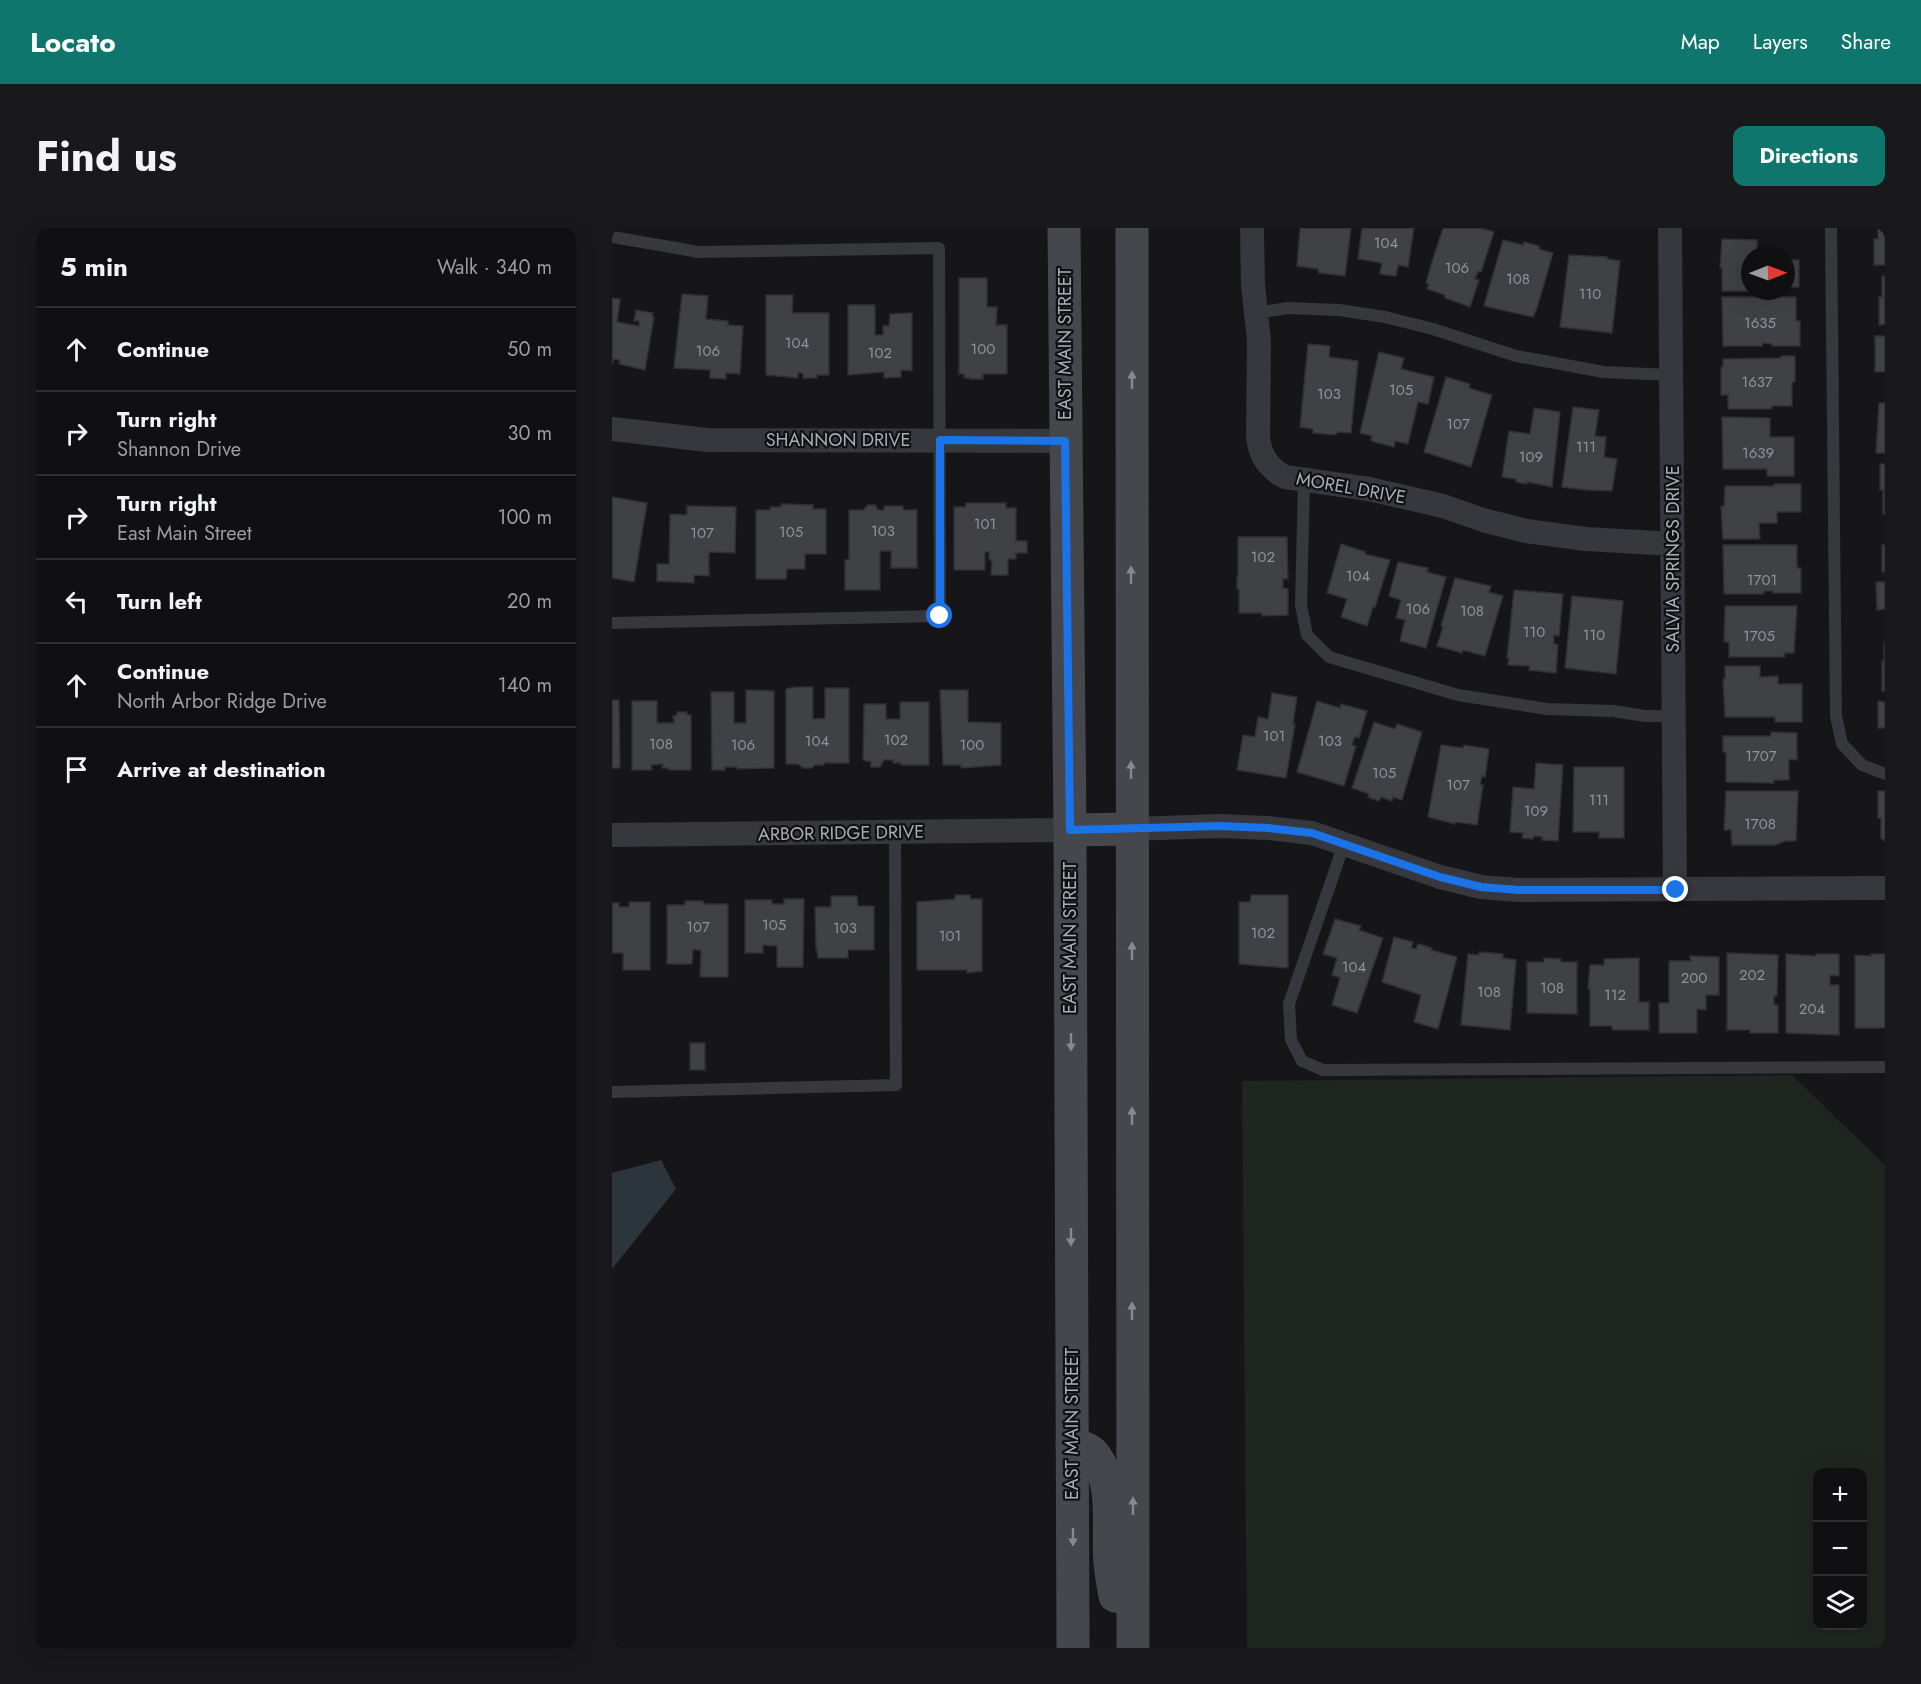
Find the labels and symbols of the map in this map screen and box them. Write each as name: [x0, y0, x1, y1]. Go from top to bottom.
house number: 104: [1374, 232, 1399, 254]
north arrow: [1741, 246, 1795, 300]
house number: 106: [1445, 257, 1469, 279]
street label: EAST MAIN STREET: [1052, 267, 1078, 420]
house number: 108: [1506, 268, 1530, 290]
house number: 110: [1579, 283, 1601, 305]
house number: 1635: [1744, 312, 1776, 334]
house number: 104: [785, 332, 810, 354]
house number: 100: [971, 338, 995, 360]
house number: 106: [696, 340, 720, 362]
house number: 102: [868, 342, 892, 364]
one-way arrow: [1127, 371, 1137, 390]
house number: 1637: [1741, 371, 1773, 393]
house number: 105: [1389, 379, 1413, 401]
house number: 103: [1317, 383, 1341, 405]
house number: 107: [1446, 413, 1470, 435]
street label: SHANNON DRIVE: [766, 427, 910, 453]
house number: 111: [1576, 436, 1596, 458]
house number: 1639: [1742, 442, 1774, 464]
house number: 109: [1519, 446, 1543, 468]
street label: SALVIA SPRINGS DRIVE: [1660, 465, 1686, 653]
street label: MOREL DRIVE: [1294, 466, 1408, 510]
house number: 101: [974, 513, 996, 535]
house number: 103: [871, 520, 895, 542]
house number: 105: [779, 521, 803, 543]
house number: 107: [690, 522, 714, 544]
house number: 102: [1251, 546, 1275, 568]
house number: 104: [1346, 565, 1371, 587]
one-way arrow: [1127, 566, 1136, 585]
house number: 1701: [1747, 569, 1777, 591]
house number: 106: [1406, 598, 1430, 620]
house number: 108: [1460, 600, 1484, 622]
route start: [926, 602, 952, 628]
house number: 110: [1523, 621, 1545, 643]
house number: 110: [1583, 624, 1605, 646]
house number: 1705: [1743, 625, 1775, 647]
house number: 101: [1263, 725, 1285, 747]
house number: 102: [884, 729, 908, 751]
house number: 104: [805, 730, 830, 752]
house number: 103: [1318, 730, 1342, 752]
house number: 108: [649, 733, 673, 755]
house number: 106: [731, 734, 755, 756]
house number: 100: [960, 734, 984, 756]
house number: 1707: [1745, 745, 1777, 767]
one-way arrow: [1126, 761, 1136, 780]
house number: 105: [1372, 762, 1396, 784]
house number: 107: [1446, 774, 1470, 796]
house number: 111: [1589, 789, 1609, 811]
house number: 109: [1524, 800, 1548, 822]
house number: 1708: [1744, 813, 1776, 835]
street label: ARBOR RIDGE DRIVE: [758, 819, 924, 847]
street label: EAST MAIN STREET: [1057, 861, 1083, 1014]
route end: [1662, 876, 1688, 902]
house number: 105: [762, 914, 786, 936]
house number: 107: [686, 916, 710, 938]
house number: 103: [833, 917, 857, 939]
house number: 102: [1251, 922, 1275, 944]
house number: 101: [939, 925, 961, 947]
one-way arrow: [1127, 941, 1137, 960]
house number: 104: [1342, 956, 1367, 978]
house number: 202: [1739, 964, 1765, 986]
house number: 200: [1681, 967, 1707, 989]
house number: 108: [1540, 977, 1564, 999]
house number: 108: [1477, 981, 1501, 1003]
house number: 112: [1604, 984, 1626, 1006]
house number: 204: [1799, 998, 1825, 1020]
one-way arrow: [1066, 1033, 1076, 1052]
one-way arrow: [1127, 1106, 1137, 1125]
one-way arrow: [1066, 1228, 1076, 1247]
one-way arrow: [1127, 1301, 1137, 1320]
street label: EAST MAIN STREET: [1059, 1347, 1085, 1500]
one-way arrow: [1128, 1496, 1138, 1515]
one-way arrow: [1068, 1528, 1078, 1547]

